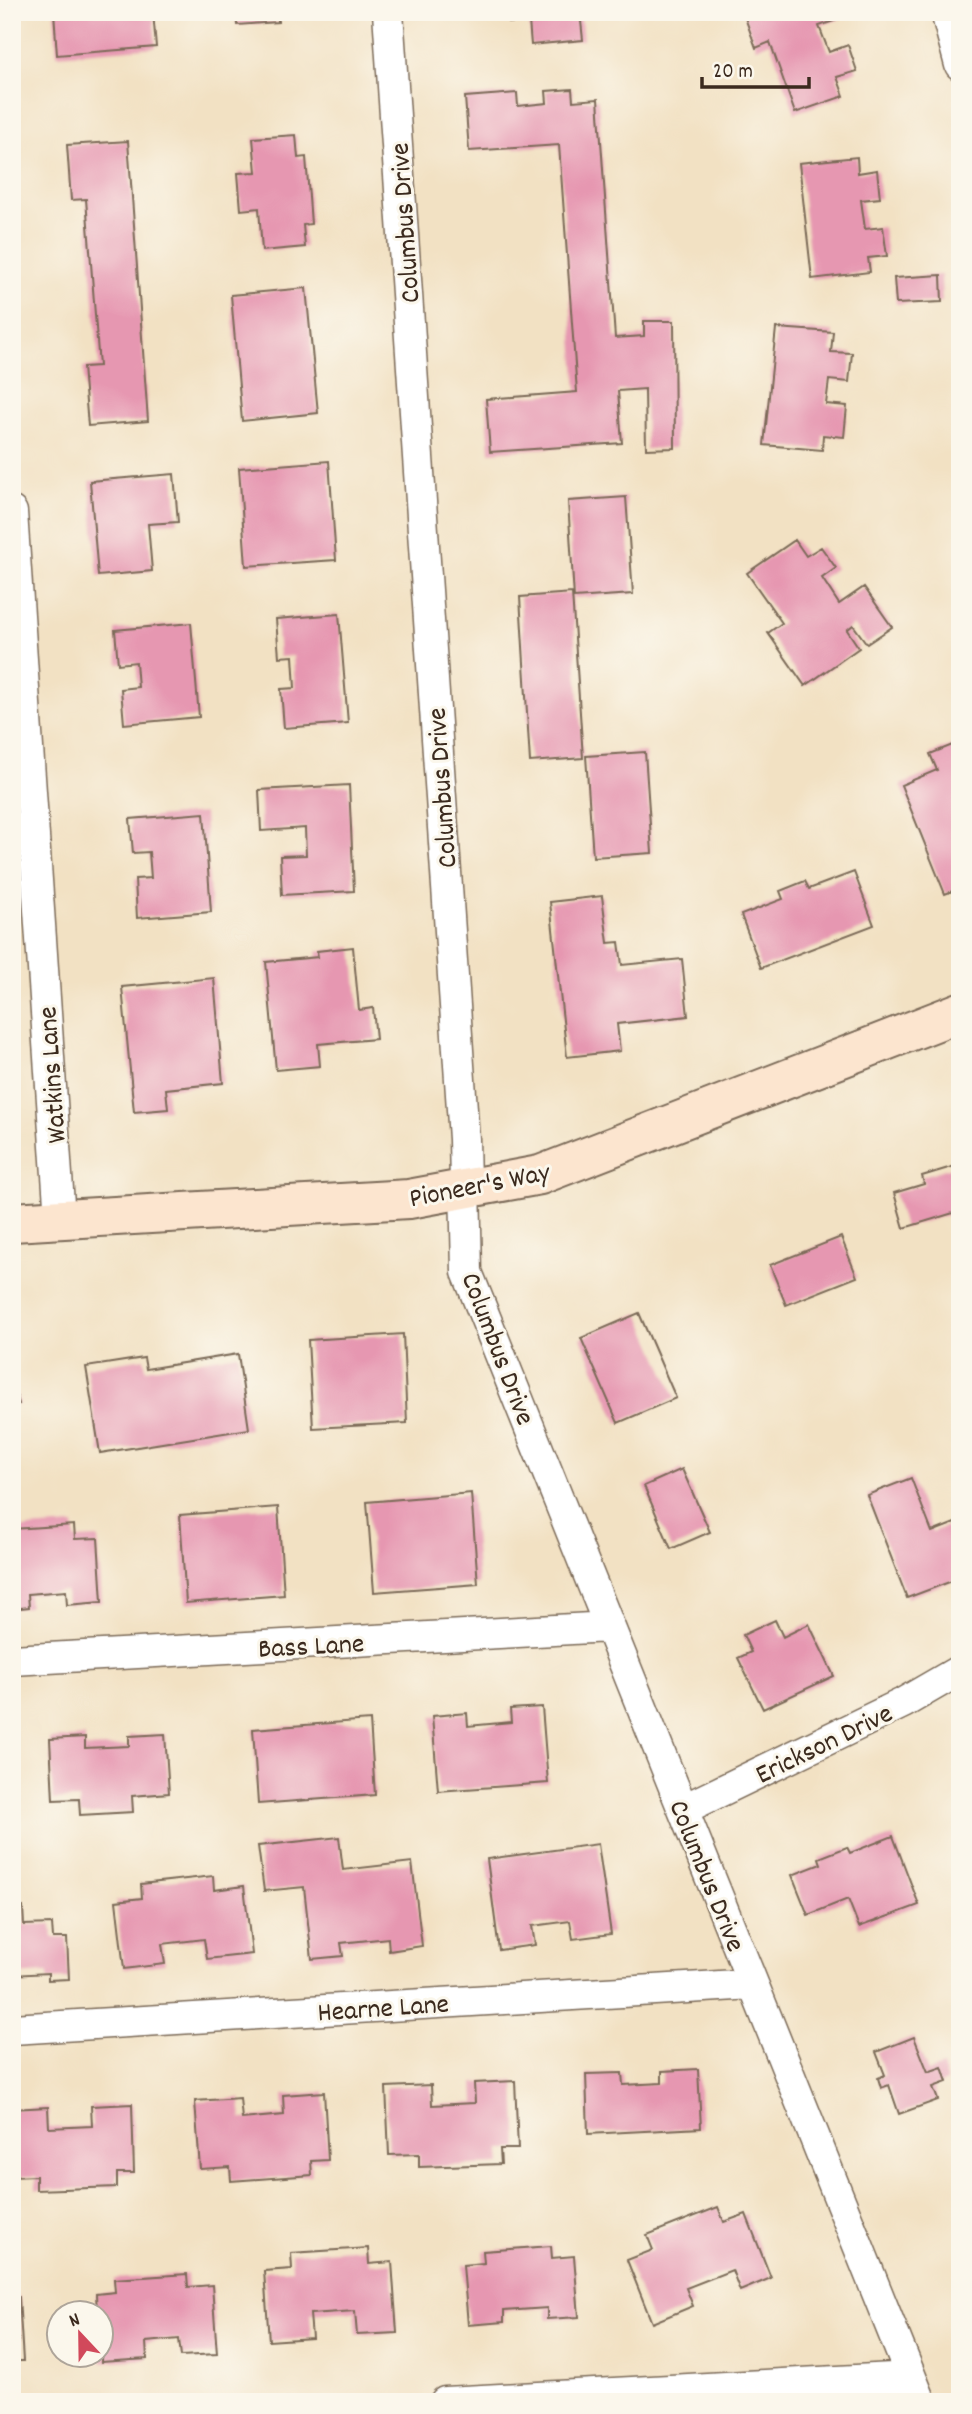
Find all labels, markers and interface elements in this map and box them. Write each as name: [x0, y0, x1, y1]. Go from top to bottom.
scale bar: [702, 46, 809, 90]
text: 20 m: [713, 58, 753, 88]
street label: Columbus Drive: [382, 141, 434, 304]
street label: Columbus Drive: [419, 706, 471, 869]
street label: Watkins Lane: [30, 1005, 80, 1144]
street label: Pioneer's Way: [406, 1155, 554, 1221]
street label: Columbus Drive: [448, 1268, 543, 1432]
street label: Bass Lane: [257, 1626, 365, 1672]
street label: Erickson Drive: [750, 1696, 901, 1797]
street label: Columbus Drive: [656, 1795, 753, 1959]
street label: Hearne Lane: [316, 1986, 450, 2036]
north arrow: [46, 2298, 116, 2368]
text: N: [66, 2307, 84, 2336]

